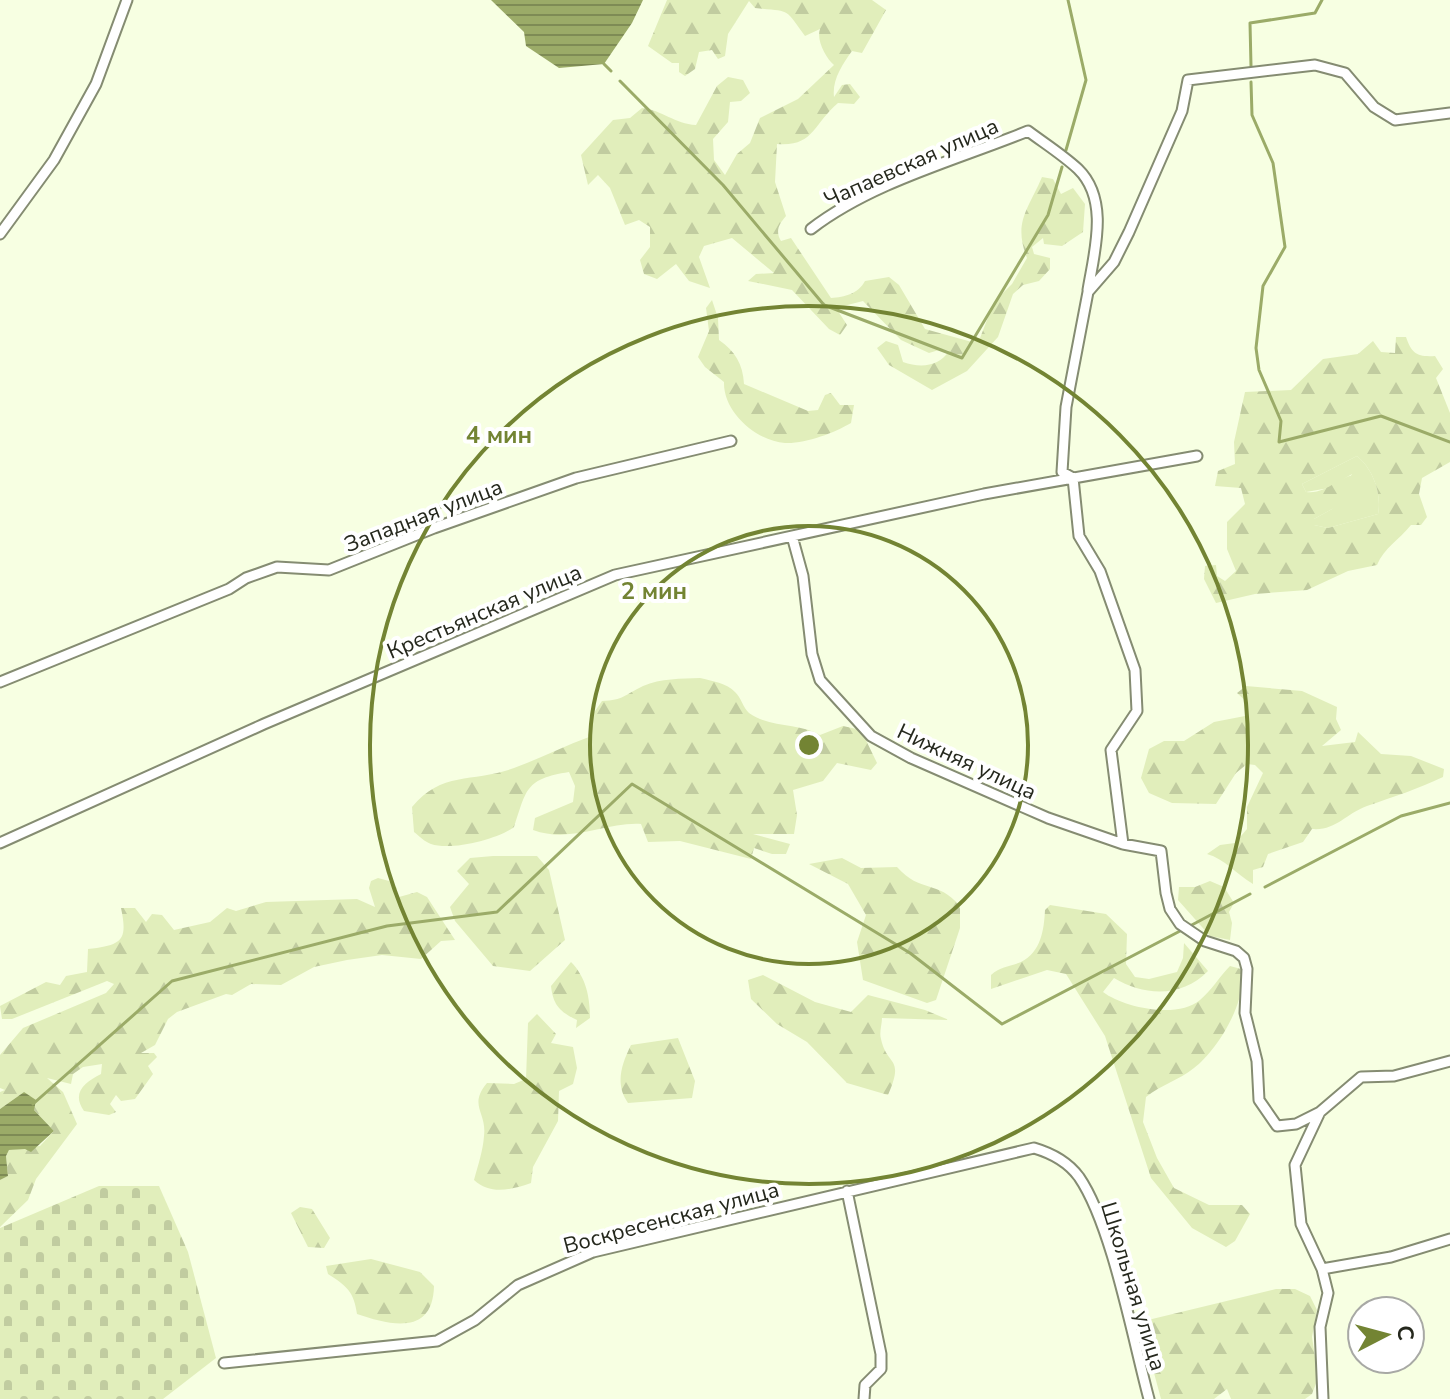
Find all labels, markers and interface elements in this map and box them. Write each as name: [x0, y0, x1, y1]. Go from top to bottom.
street label: Чапаевская улица: [819, 111, 1003, 215]
text: 4 мин: [466, 419, 532, 451]
street label: Западная улица: [340, 472, 507, 560]
street label: Крестьянская улица: [382, 557, 586, 667]
text: 2 мин: [621, 575, 687, 607]
street label: Нижняя улица: [892, 717, 1041, 807]
centre of rings: [795, 731, 823, 759]
street label: Воскресенская улица: [560, 1175, 782, 1261]
street label: Школьная улица: [1093, 1198, 1173, 1374]
north arrow: [1346, 1295, 1426, 1375]
text: С: [1389, 1324, 1421, 1342]

